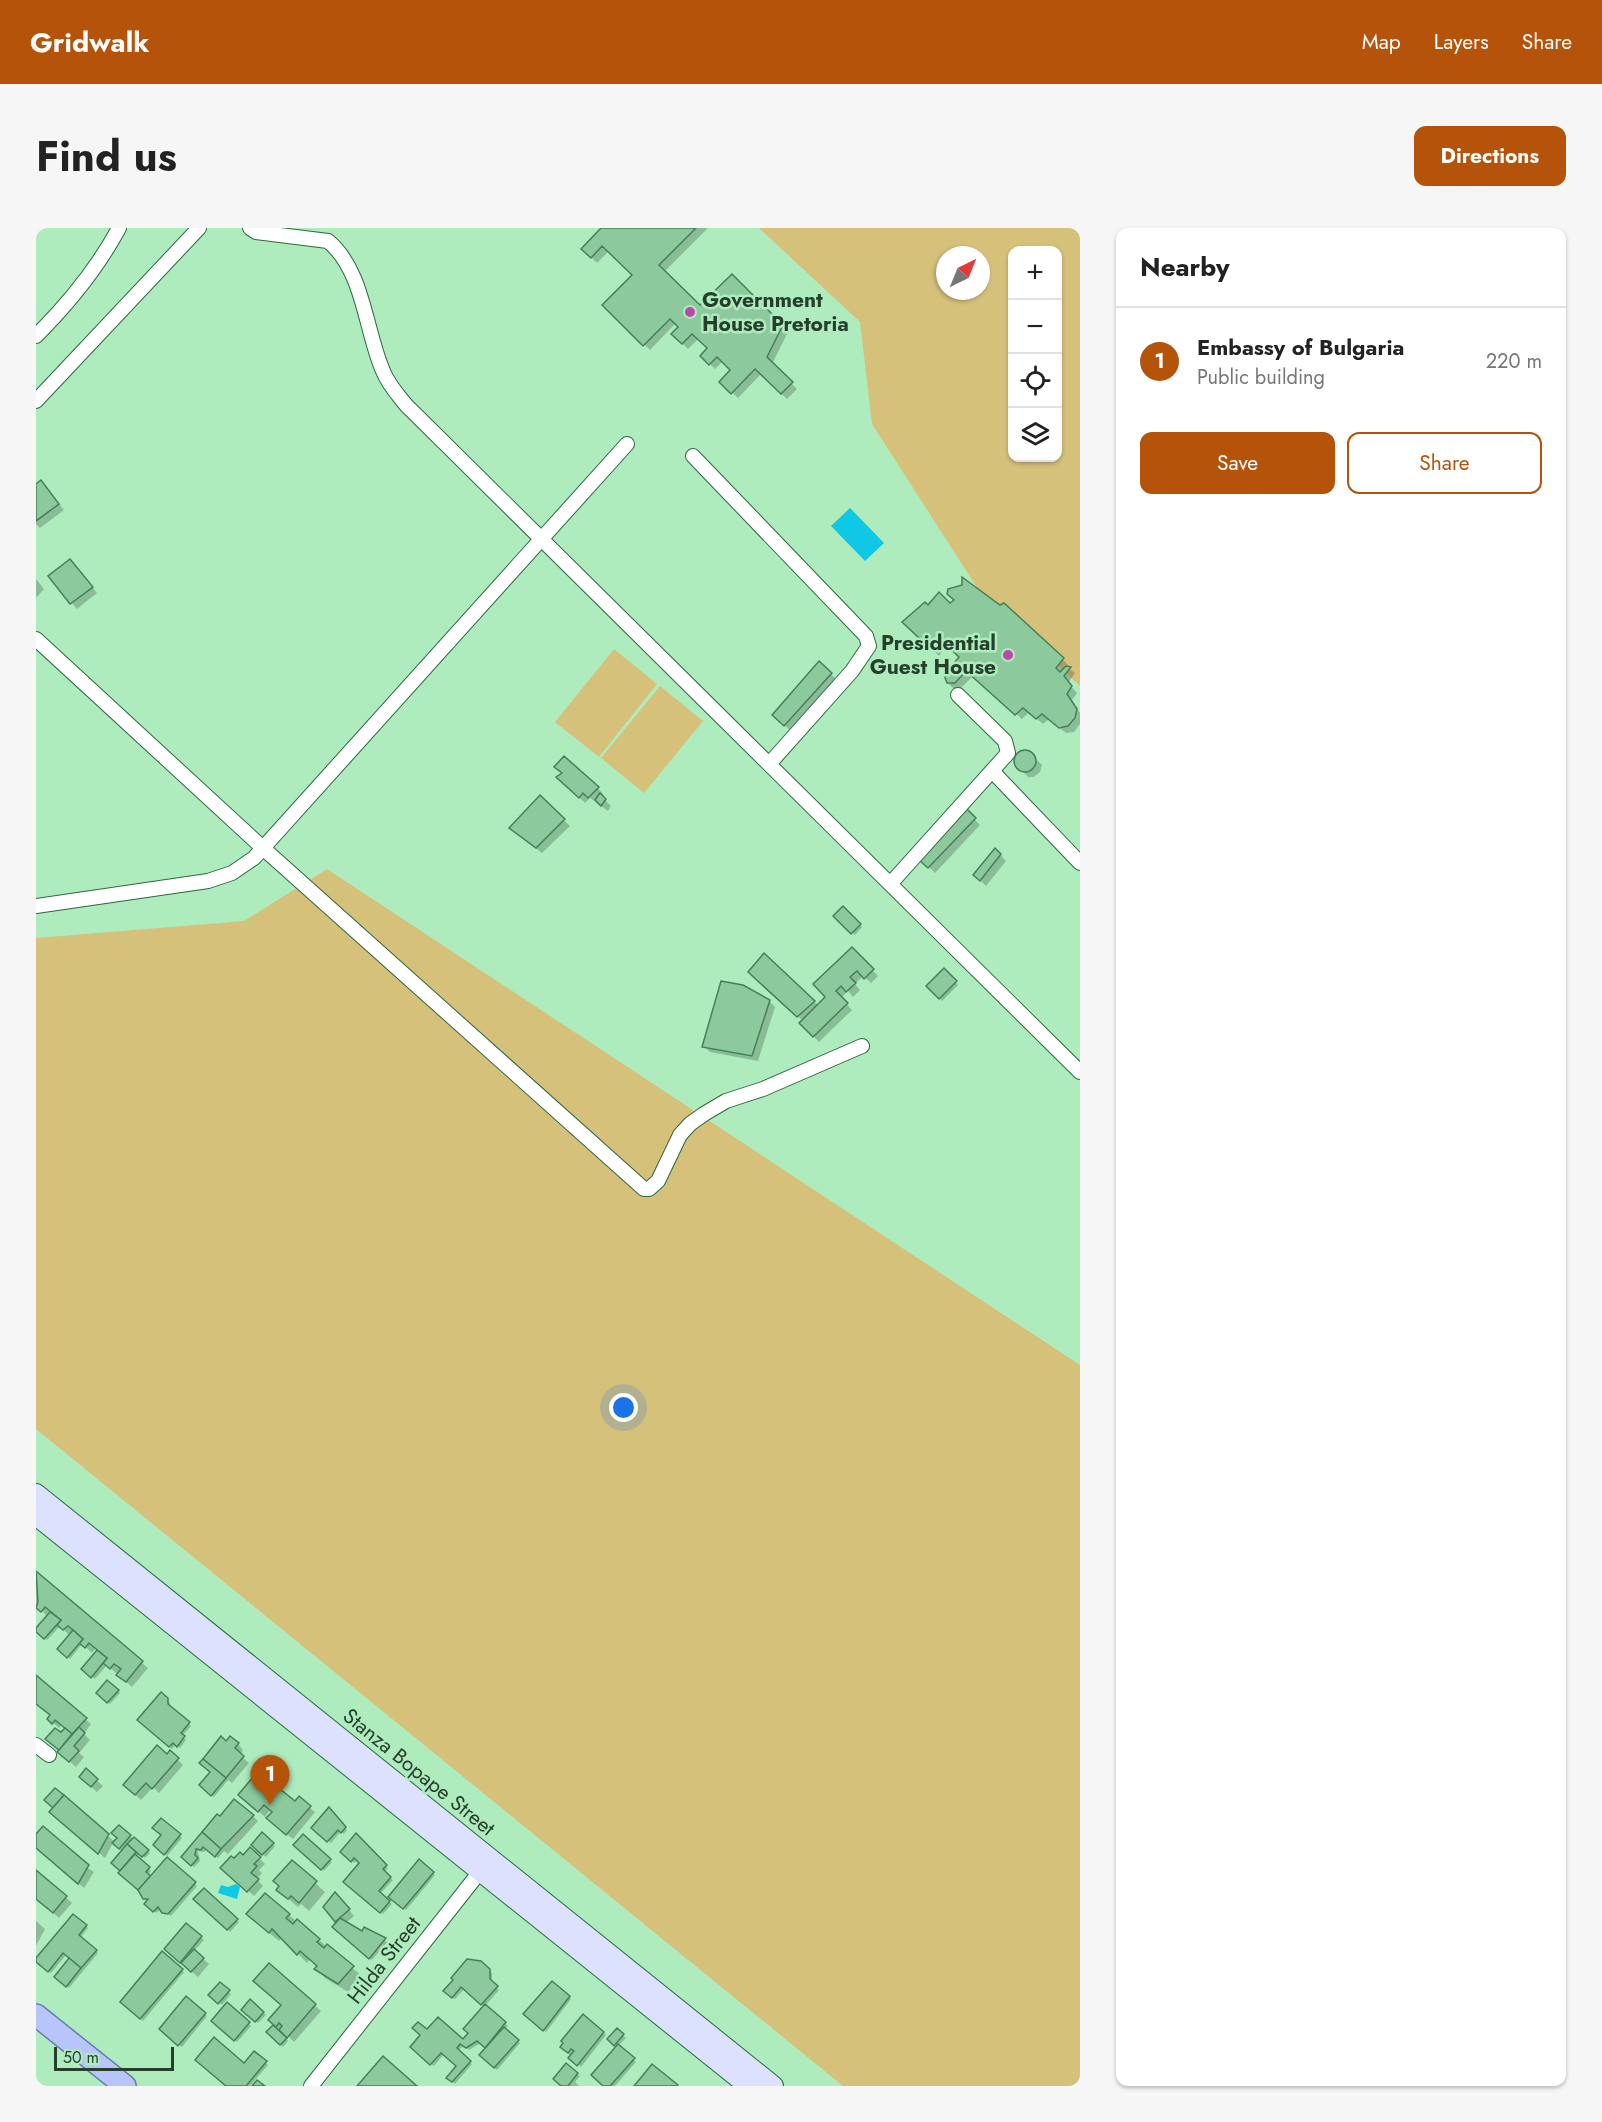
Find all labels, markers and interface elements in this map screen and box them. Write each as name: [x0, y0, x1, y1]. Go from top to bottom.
text: Gridwalk: [30, 22, 149, 63]
text: Map: [1362, 27, 1401, 57]
text: Layers: [1434, 27, 1489, 57]
text: Share: [1522, 27, 1572, 57]
text: Find us: [36, 126, 177, 187]
button: Directions: [1414, 126, 1566, 186]
north arrow: [936, 246, 990, 300]
map controls: [1008, 246, 1062, 462]
button: +: [1008, 246, 1062, 300]
text: Nearby: [1140, 248, 1229, 286]
place label: Government House Pretoria: [702, 285, 849, 339]
button: −: [1008, 300, 1062, 354]
marker: Government House Pretoria: [683, 305, 697, 319]
text: Embassy of Bulgaria: [1197, 331, 1404, 363]
text: 1: [1154, 347, 1165, 376]
text: 220 m: [1486, 347, 1542, 376]
button: locate: [1008, 354, 1062, 408]
text: Public building: [1197, 363, 1325, 392]
button: layers: [1008, 408, 1062, 462]
button: Save: [1140, 432, 1335, 494]
button: Share: [1347, 432, 1542, 494]
place label: Presidential Guest House: [870, 628, 996, 682]
marker: Presidential Guest House: [1001, 648, 1015, 662]
your location: [609, 1393, 638, 1422]
street label: Stanza Bopape Street: [336, 1701, 502, 1843]
pin: 1: [250, 1756, 290, 1805]
street label: Hilda Street: [340, 1910, 428, 2010]
scale bar: [54, 2044, 174, 2072]
text: 50 m: [63, 2046, 99, 2069]

